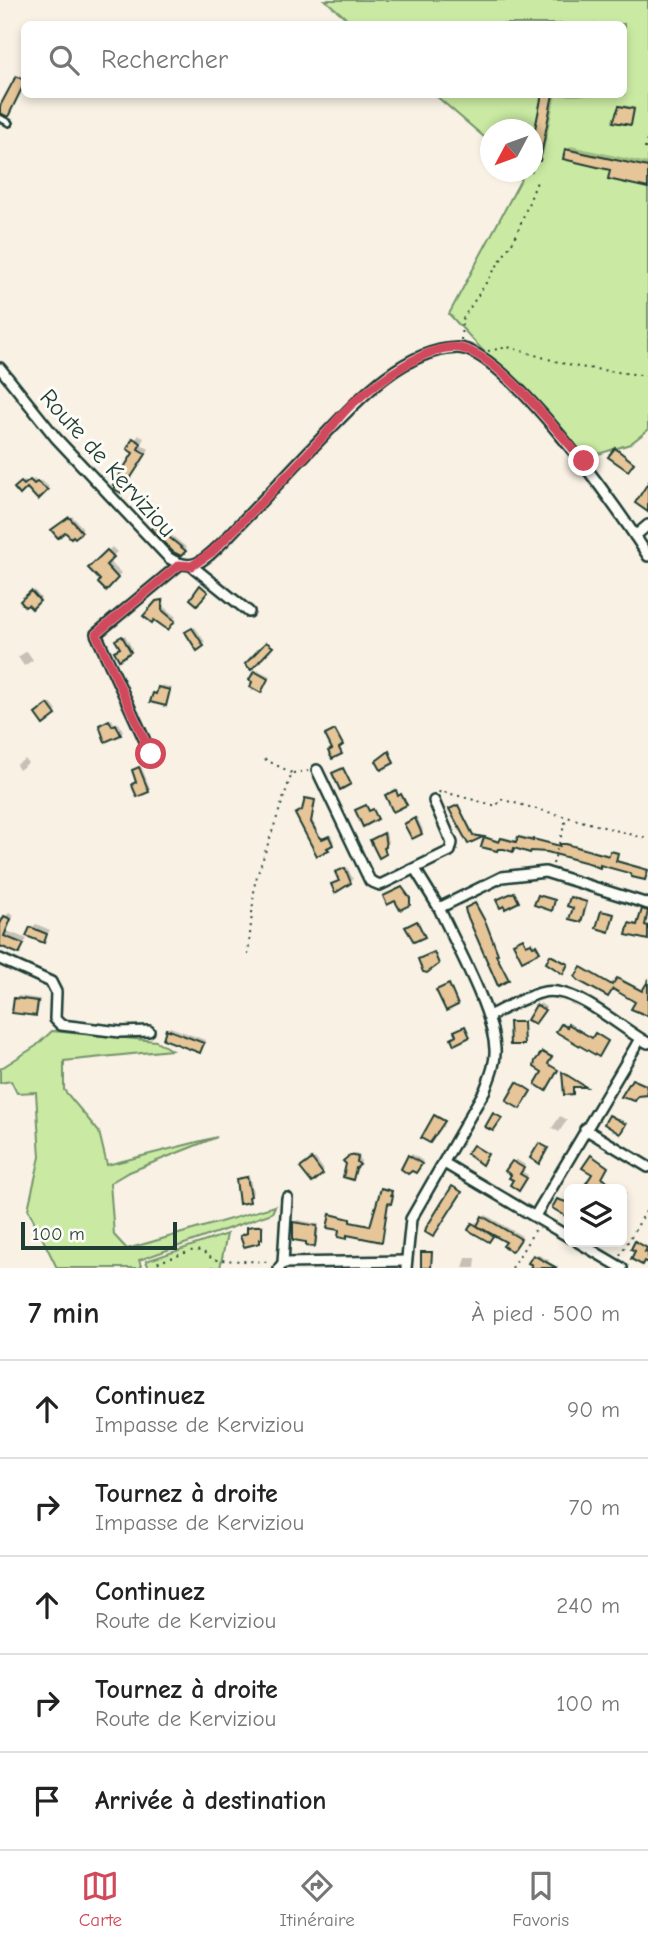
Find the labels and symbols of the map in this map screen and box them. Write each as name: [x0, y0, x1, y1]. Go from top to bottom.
north arrow: [480, 119, 543, 182]
street label: Route de Kerviziou: [34, 383, 182, 543]
route end: [568, 445, 599, 476]
route start: [135, 738, 166, 769]
scale bar: [21, 1219, 177, 1251]

